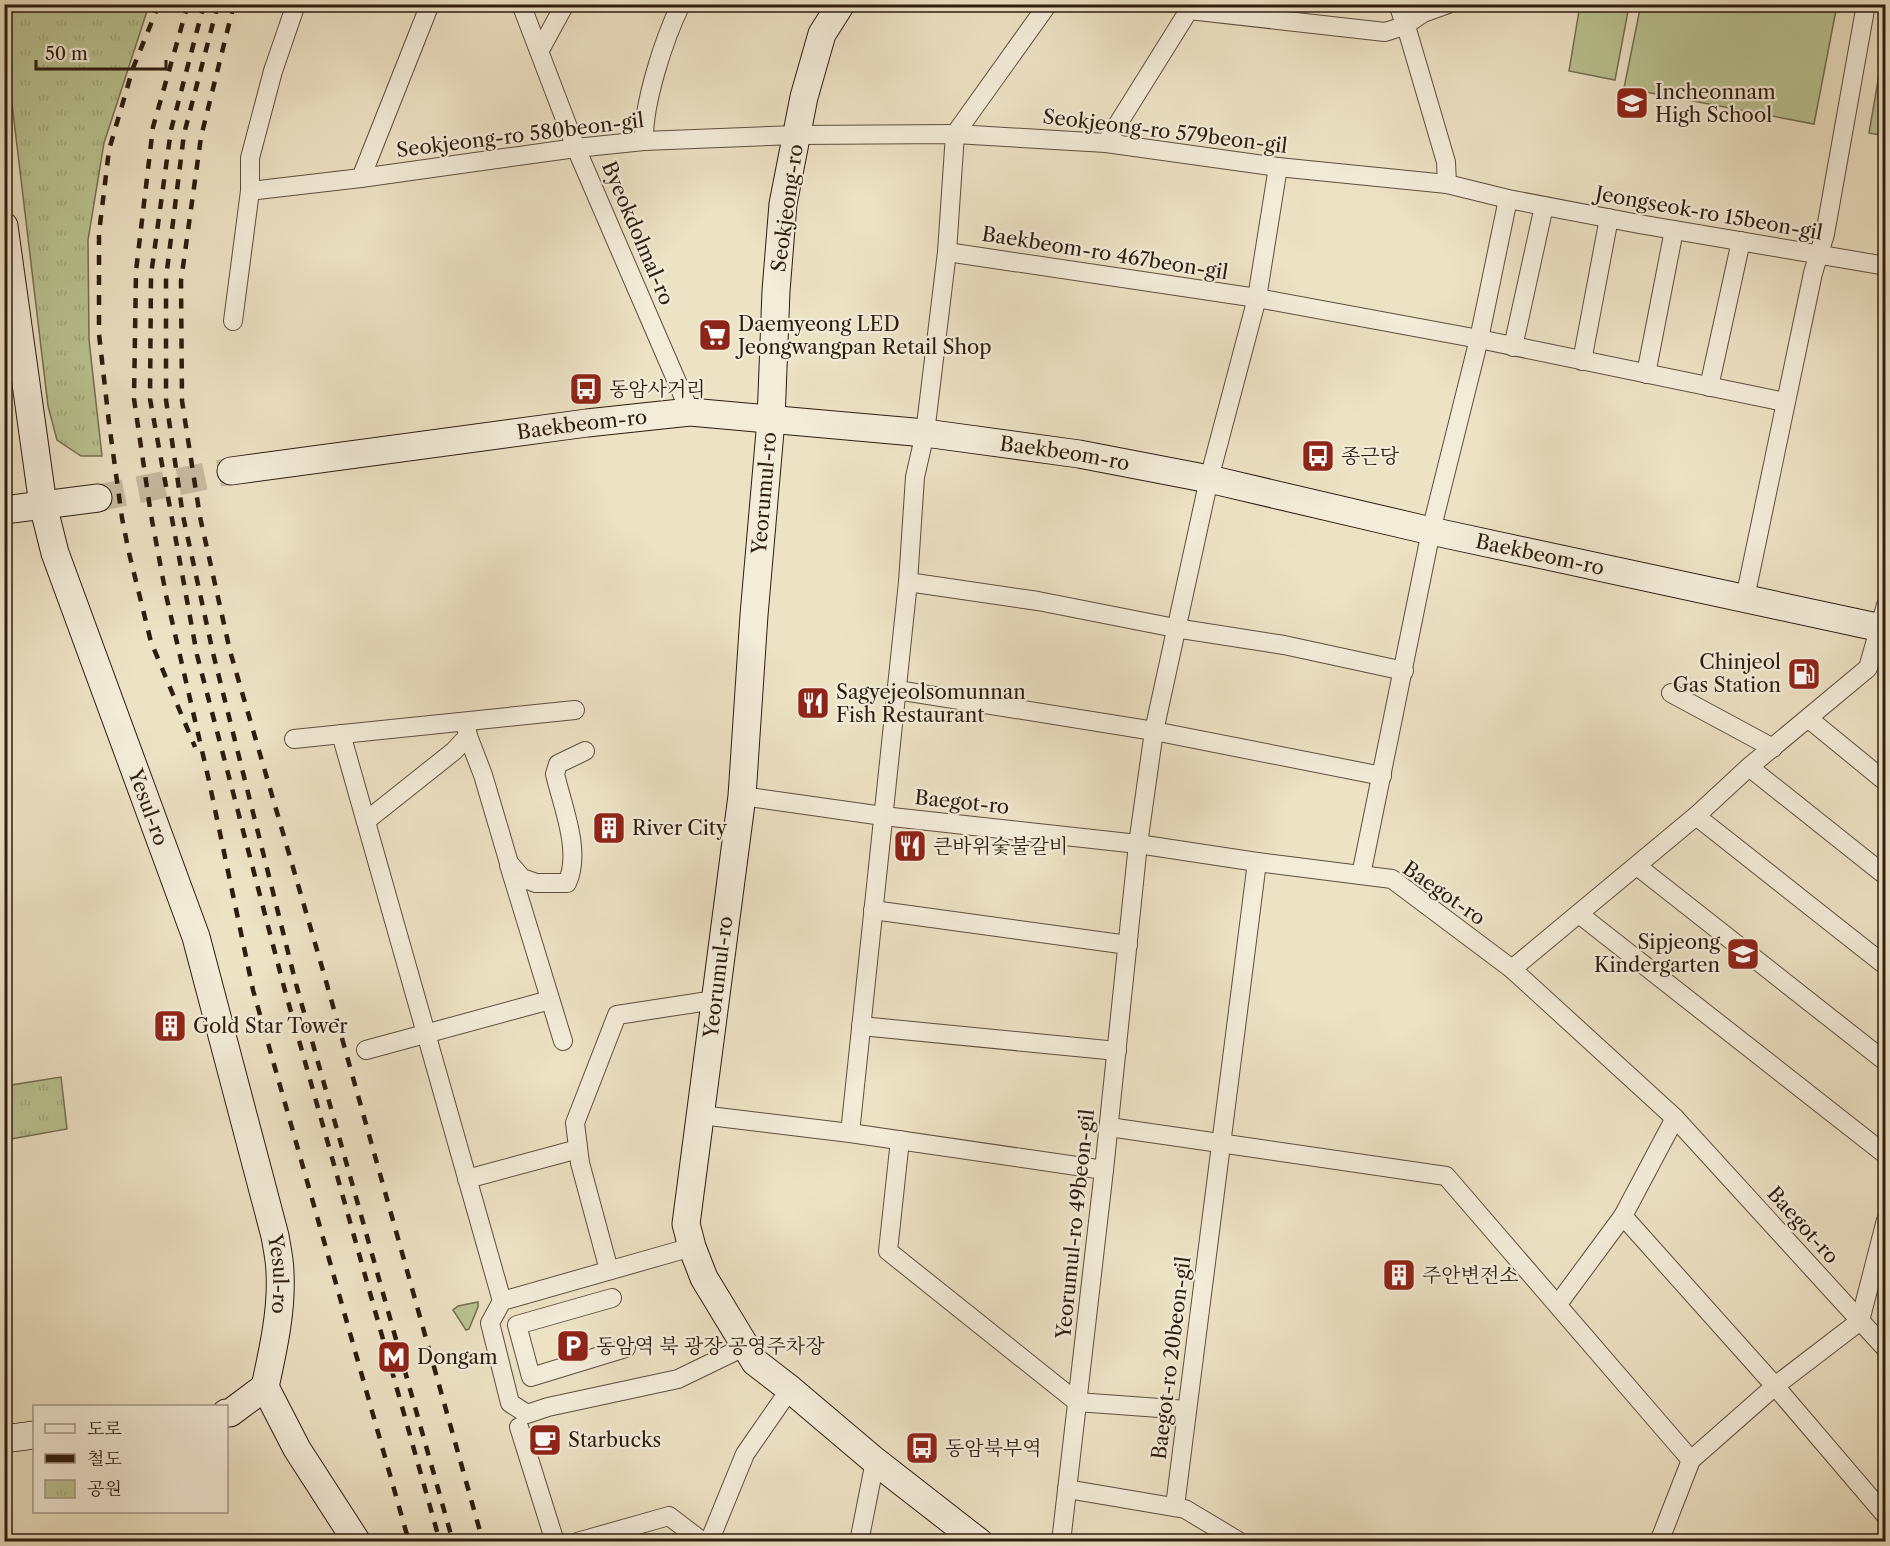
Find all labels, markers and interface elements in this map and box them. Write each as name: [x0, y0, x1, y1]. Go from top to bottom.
scale bar: [36, 33, 166, 71]
text: 50 m: [45, 43, 88, 65]
place label: Incheonnam High School: [1655, 80, 1776, 127]
school or university icon: Incheonnam High School: [1614, 85, 1650, 121]
street label: Seokjeong-ro 579beon-gil: [1041, 104, 1289, 158]
street label: Seokjeong-ro 580beon-gil: [395, 108, 645, 162]
street label: Seokjeong-ro: [766, 143, 808, 273]
street label: Byeokdolmal-ro: [597, 158, 679, 308]
street label: Jeongseok-ro 15beon-gil: [1591, 181, 1825, 245]
street label: Baekbeom-ro 467beon-gil: [980, 222, 1230, 284]
place label: Daemyeong LED Jeongwangpan Retail Shop: [735, 312, 992, 359]
supermarket icon: Daemyeong LED Jeongwangpan Retail Shop: [697, 317, 733, 353]
bus stop icon: 동암사거리: [568, 371, 604, 407]
place label: 동암사거리: [609, 377, 706, 401]
street label: Baekbeom-ro: [515, 405, 648, 444]
street label: Yeorumul-ro: [747, 431, 781, 556]
street label: Baekbeom-ro: [998, 431, 1132, 475]
bus stop icon: 종근당: [1300, 438, 1336, 474]
place label: 종근당: [1341, 444, 1400, 468]
street label: Baekbeom-ro: [1473, 529, 1607, 580]
place label: Chinjeol Gas Station: [1673, 650, 1781, 697]
fuel station icon: Chinjeol Gas Station: [1786, 656, 1822, 692]
place label: Sagyejeolsomunnan Fish Restaurant: [836, 680, 1026, 727]
restaurant icon: Sagyejeolsomunnan Fish Restaurant: [795, 685, 831, 721]
street label: Yesul-ro: [123, 765, 173, 849]
street label: Baegot-ro: [913, 785, 1011, 819]
building icon: River City: [591, 810, 627, 846]
place label: River City: [632, 816, 728, 840]
restaurant icon: 큰바위숯불갈비: [892, 828, 928, 864]
place label: 큰바위숯불갈비: [933, 834, 1068, 858]
street label: Baegot-ro: [1398, 856, 1490, 930]
street label: Yeorumul-ro: [698, 915, 737, 1040]
place label: Sipjeong Kindergarten: [1594, 930, 1720, 977]
school or university icon: Sipjeong Kindergarten: [1725, 936, 1761, 972]
building icon: Gold Star Tower: [152, 1008, 188, 1044]
place label: Gold Star Tower: [193, 1014, 348, 1038]
street label: Yeorumul-ro 49beon-gil: [1051, 1108, 1099, 1341]
street label: Baegot-ro: [1762, 1182, 1844, 1268]
street label: Yesul-ro: [263, 1231, 292, 1315]
street label: Baegot-ro 20beon-gil: [1147, 1255, 1195, 1461]
building icon: 주안변전소: [1381, 1257, 1417, 1293]
place label: 주안변전소: [1422, 1263, 1519, 1287]
parking icon: 동암역 북 광장 공영주차장: [555, 1328, 591, 1364]
place label: 동암역 북 광장 공영주차장: [596, 1334, 825, 1358]
metro station icon: Dongam: [376, 1339, 412, 1375]
place label: Dongam: [417, 1345, 498, 1369]
legend: [33, 1405, 228, 1513]
text: 도로: [87, 1418, 122, 1440]
cafe icon: Starbucks: [527, 1422, 563, 1458]
place label: Starbucks: [568, 1428, 661, 1452]
bus stop icon: 동암북부역: [904, 1430, 940, 1466]
place label: 동암북부역: [945, 1436, 1042, 1460]
text: 철도: [87, 1448, 122, 1470]
text: 공원: [87, 1478, 122, 1500]

